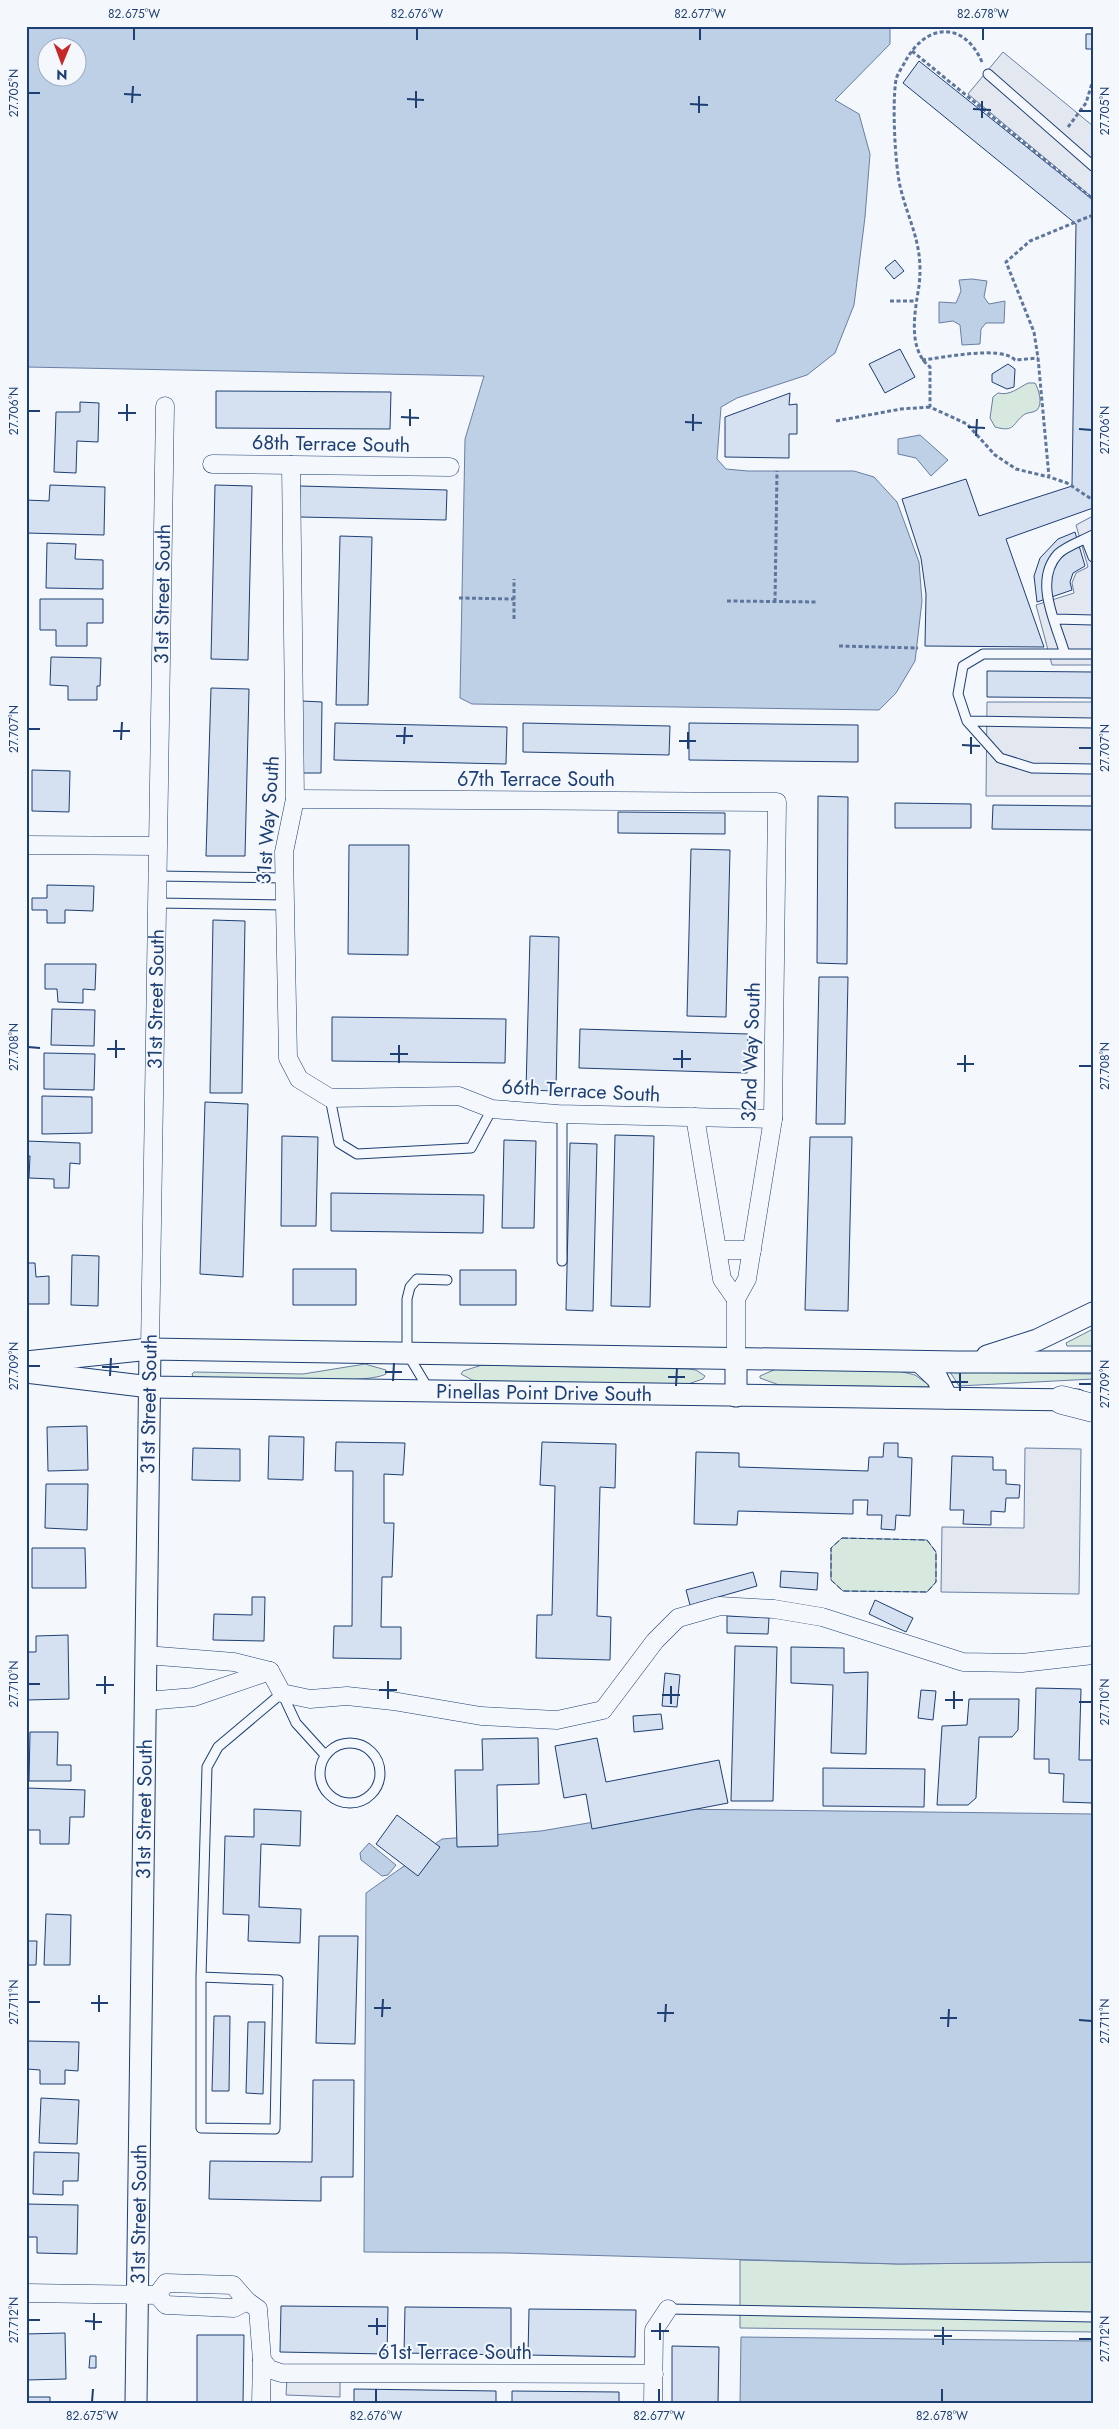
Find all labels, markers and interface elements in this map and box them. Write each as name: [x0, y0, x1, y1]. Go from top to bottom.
text: 82.675°W: [108, 5, 160, 23]
text: 82.676°W: [391, 5, 443, 23]
text: 82.677°W: [674, 5, 726, 23]
text: 82.678°W: [957, 5, 1009, 23]
north arrow: [38, 38, 88, 88]
text: N: [56, 65, 68, 85]
text: 27.705°N: [5, 69, 23, 117]
text: 27.705°N: [1096, 87, 1114, 135]
text: 27.706°N: [5, 387, 23, 435]
text: 27.706°N: [1096, 406, 1114, 454]
street label: 68th Terrace South: [252, 428, 410, 460]
street label: 31st Street South: [146, 524, 178, 664]
text: 27.707°N: [5, 705, 23, 753]
text: 27.707°N: [1096, 724, 1114, 772]
street label: 31st Way South: [249, 755, 287, 885]
street label: 67th Terrace South: [457, 765, 615, 794]
street label: 31st Street South: [140, 929, 171, 1069]
street label: 32nd Way South: [734, 982, 768, 1122]
text: 27.708°N: [5, 1023, 23, 1071]
text: 27.708°N: [1096, 1042, 1114, 1090]
street label: 66th Terrace South: [501, 1072, 661, 1110]
street label: 31st Street South: [133, 1334, 165, 1474]
text: 27.709°N: [5, 1342, 23, 1390]
text: 27.709°N: [1096, 1360, 1114, 1408]
street label: Pinellas Point Drive South: [436, 1377, 652, 1409]
text: 27.710°N: [5, 1660, 23, 1708]
text: 27.710°N: [1096, 1678, 1114, 1726]
street label: 31st Street South: [128, 1739, 159, 1879]
text: 27.711°N: [5, 1979, 23, 2025]
text: 27.711°N: [1096, 1998, 1114, 2044]
street label: 31st Street South: [123, 2144, 154, 2284]
text: 27.712°N: [5, 2297, 23, 2343]
text: 27.712°N: [1096, 2316, 1114, 2362]
street label: 61st Terrace South: [378, 2338, 532, 2367]
text: 82.675°W: [66, 2407, 118, 2425]
text: 82.676°W: [350, 2407, 402, 2425]
text: 82.677°W: [633, 2407, 685, 2425]
text: 82.678°W: [916, 2407, 968, 2425]

